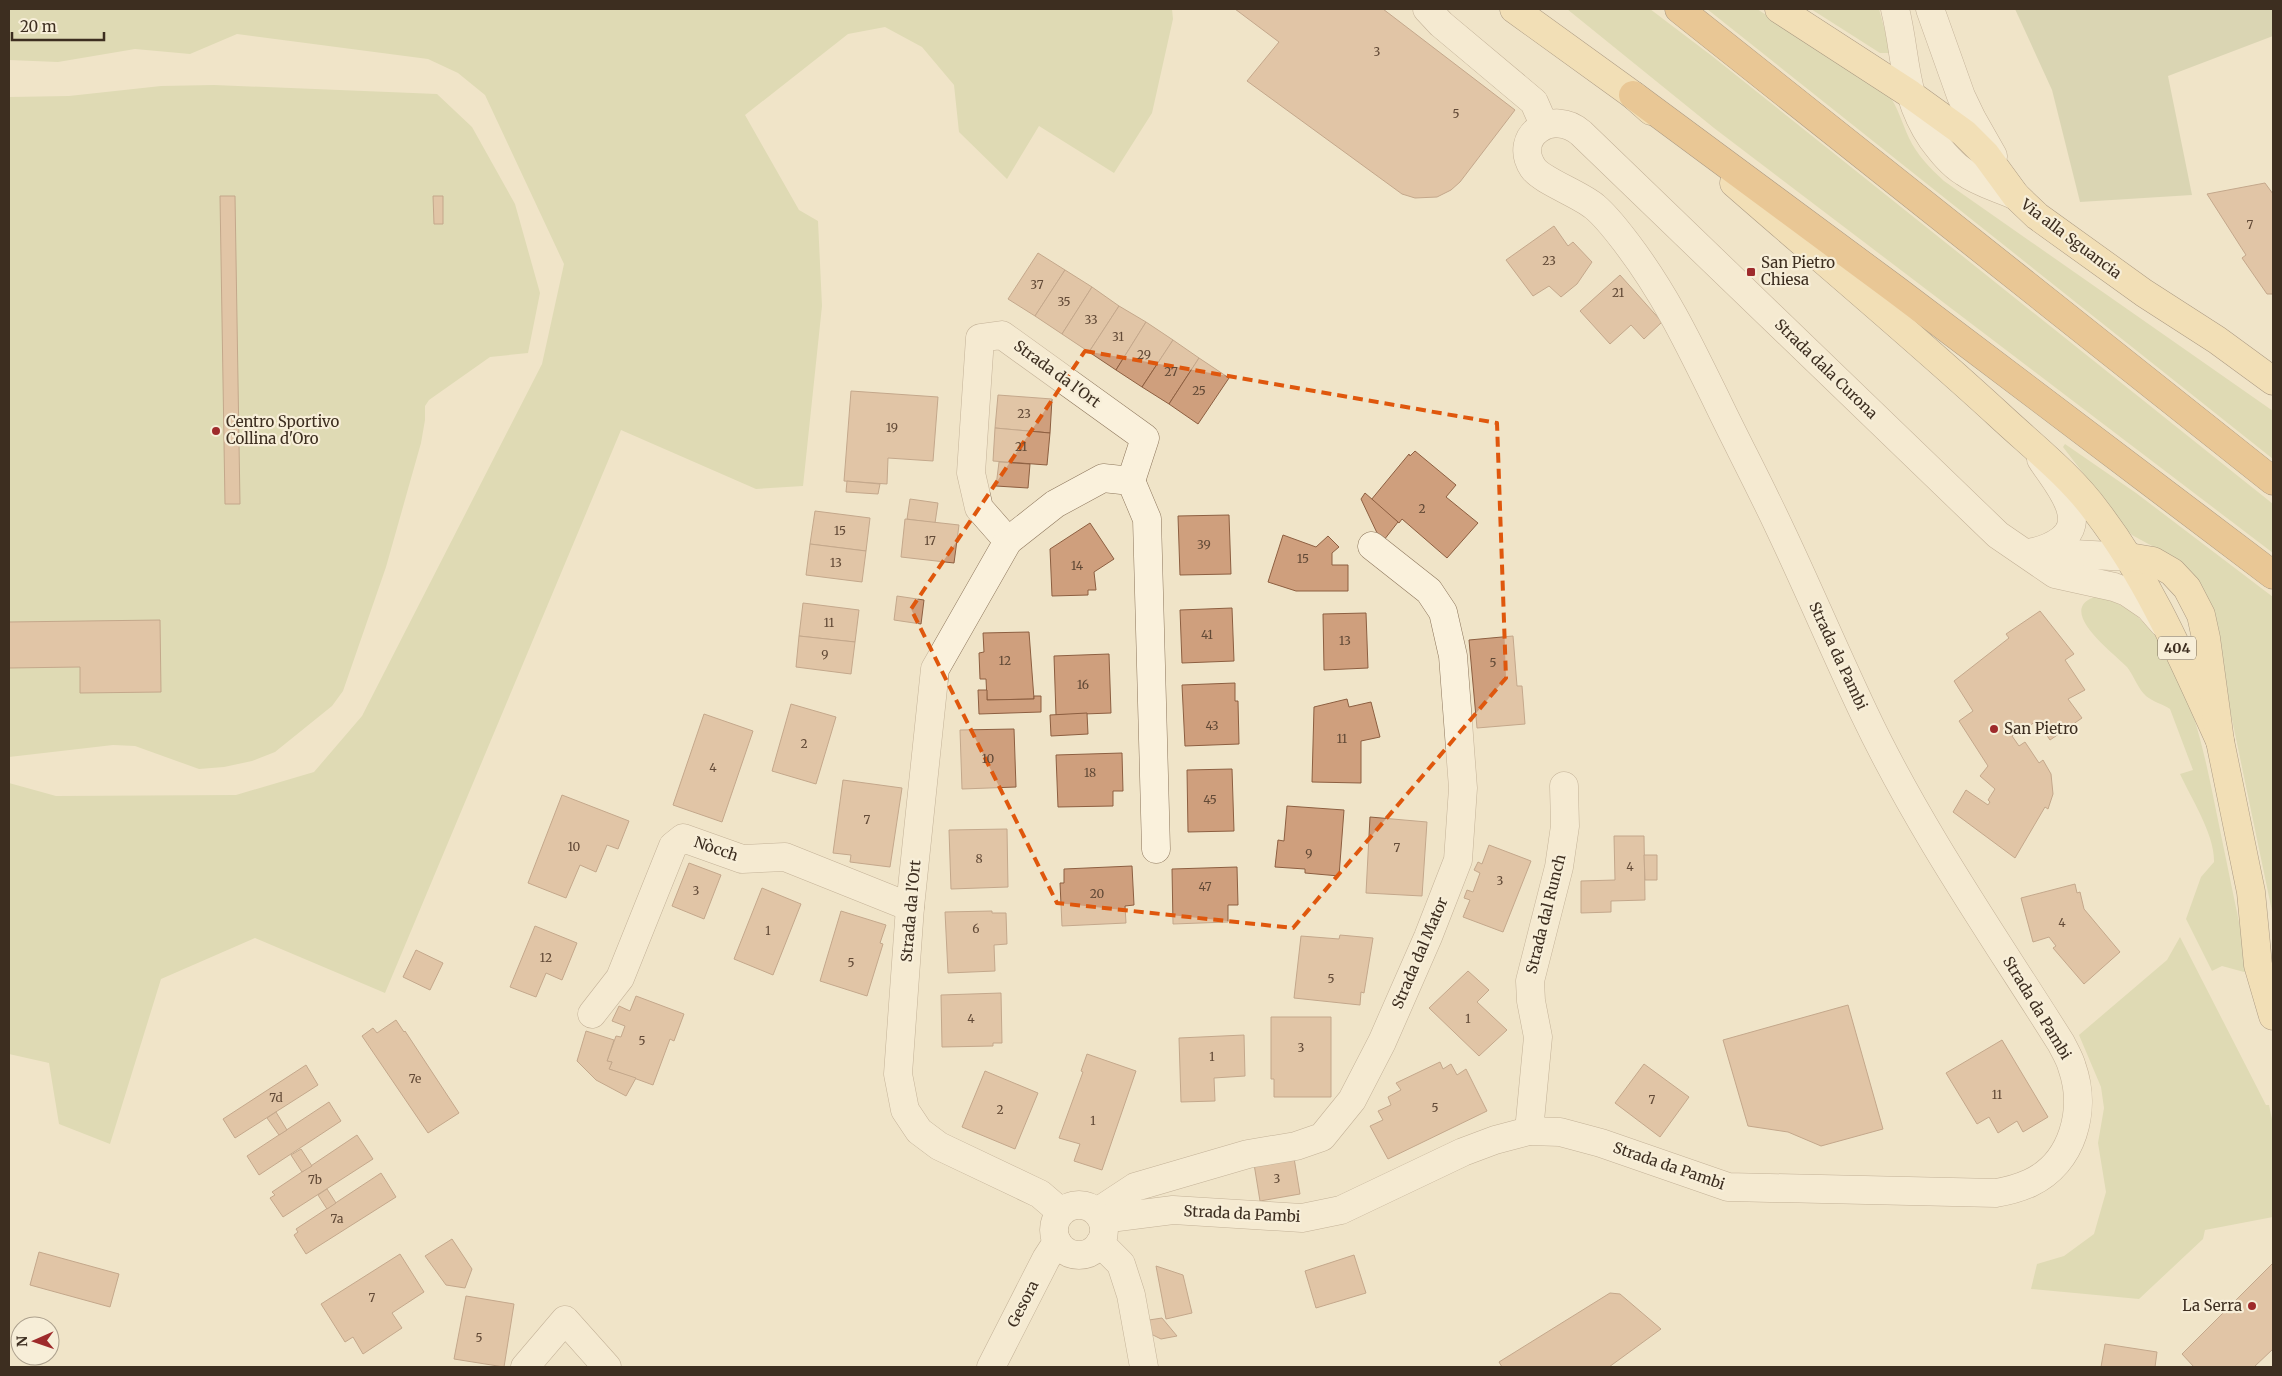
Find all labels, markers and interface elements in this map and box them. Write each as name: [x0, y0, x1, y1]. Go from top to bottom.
scale bar: [12, 10, 105, 42]
text: 20 m: [20, 17, 57, 36]
house number: 3: [1374, 44, 1381, 59]
house number: 5: [1452, 106, 1460, 121]
street label: Via alla Sguancia: [2016, 194, 2125, 283]
house number: 7: [2247, 217, 2254, 232]
house number: 23: [1542, 253, 1556, 268]
place label: San Pietro Chiesa: [1761, 253, 1835, 289]
marker: San Pietro Chiesa: [1745, 266, 1757, 278]
house number: 37: [1030, 277, 1044, 292]
house number: 21: [1612, 285, 1625, 300]
house number: 35: [1057, 294, 1071, 309]
house number: 33: [1084, 312, 1098, 327]
street label: Strada dala Curona: [1771, 315, 1882, 423]
house number: 31: [1112, 329, 1124, 344]
street label: Strada da l'Ort: [1010, 336, 1104, 411]
house number: 29: [1137, 347, 1151, 362]
house number: 27: [1164, 364, 1178, 379]
house number: 25: [1192, 383, 1206, 398]
house number: 23: [1017, 406, 1031, 421]
place label: Centro Sportivo Collina d'Oro: [226, 412, 339, 448]
house number: 19: [886, 420, 898, 435]
marker: Centro Sportivo Collina d'Oro: [210, 425, 222, 437]
house number: 21: [1015, 439, 1028, 454]
house number: 2: [1418, 501, 1426, 516]
house number: 15: [834, 523, 846, 538]
house number: 17: [924, 533, 936, 548]
house number: 39: [1197, 537, 1211, 552]
house number: 15: [1297, 551, 1309, 566]
house number: 13: [830, 555, 842, 570]
house number: 14: [1071, 558, 1084, 573]
street label: Strada da Pambi: [1805, 599, 1872, 713]
house number: 11: [824, 615, 835, 630]
house number: 41: [1201, 627, 1214, 642]
house number: 13: [1339, 633, 1351, 648]
road number: 404: [2158, 636, 2196, 660]
house number: 9: [821, 647, 829, 662]
house number: 12: [999, 653, 1011, 668]
house number: 5: [1489, 655, 1497, 670]
house number: 16: [1077, 677, 1089, 692]
house number: 43: [1205, 718, 1219, 733]
place label: San Pietro: [2004, 719, 2078, 738]
marker: San Pietro: [1988, 723, 2000, 735]
house number: 11: [1337, 731, 1348, 746]
house number: 2: [800, 736, 808, 751]
house number: 10: [982, 751, 995, 766]
house number: 4: [709, 760, 717, 775]
house number: 18: [1084, 765, 1096, 780]
house number: 45: [1203, 792, 1217, 807]
house number: 7: [864, 812, 871, 827]
street label: Nòcch: [692, 832, 741, 865]
house number: 10: [568, 839, 581, 854]
house number: 7: [1394, 840, 1401, 855]
house number: 9: [1305, 846, 1313, 861]
house number: 8: [975, 851, 983, 866]
street label: Strada dal Runch: [1521, 852, 1570, 976]
street label: Strada da l'Ort: [897, 859, 924, 963]
house number: 4: [1626, 859, 1634, 874]
house number: 3: [1497, 873, 1504, 888]
house number: 47: [1198, 879, 1212, 894]
house number: 3: [693, 883, 700, 898]
house number: 20: [1090, 886, 1105, 901]
street label: Strada dal Mator: [1387, 894, 1452, 1012]
house number: 4: [2058, 915, 2066, 930]
house number: 6: [972, 921, 980, 936]
house number: 1: [765, 923, 771, 938]
house number: 12: [540, 950, 552, 965]
street label: Strada da Pambi: [1999, 953, 2076, 1063]
house number: 5: [847, 955, 855, 970]
house number: 5: [1327, 971, 1335, 986]
house number: 4: [967, 1011, 975, 1026]
house number: 1: [1465, 1011, 1471, 1026]
house number: 5: [638, 1033, 646, 1048]
house number: 3: [1298, 1040, 1305, 1055]
house number: 1: [1209, 1049, 1215, 1064]
house number: 7e: [409, 1071, 421, 1086]
house number: 11: [1992, 1087, 2003, 1102]
house number: 7d: [269, 1090, 283, 1105]
house number: 7: [1649, 1092, 1656, 1107]
house number: 5: [1431, 1100, 1439, 1115]
house number: 2: [996, 1102, 1004, 1117]
house number: 1: [1090, 1113, 1096, 1128]
street label: Strada da Pambi: [1611, 1138, 1728, 1194]
house number: 3: [1274, 1171, 1281, 1186]
house number: 7b: [308, 1172, 322, 1187]
street label: Strada da Pambi: [1183, 1201, 1301, 1226]
house number: 7a: [331, 1211, 344, 1226]
street label: Gesora: [1003, 1277, 1042, 1330]
house number: 7: [369, 1290, 376, 1305]
place label: La Serra: [2182, 1296, 2242, 1315]
marker: La Serra: [2246, 1300, 2258, 1312]
north arrow: [10, 1316, 60, 1366]
house number: 5: [475, 1330, 483, 1345]
text: N: [13, 1336, 31, 1347]

